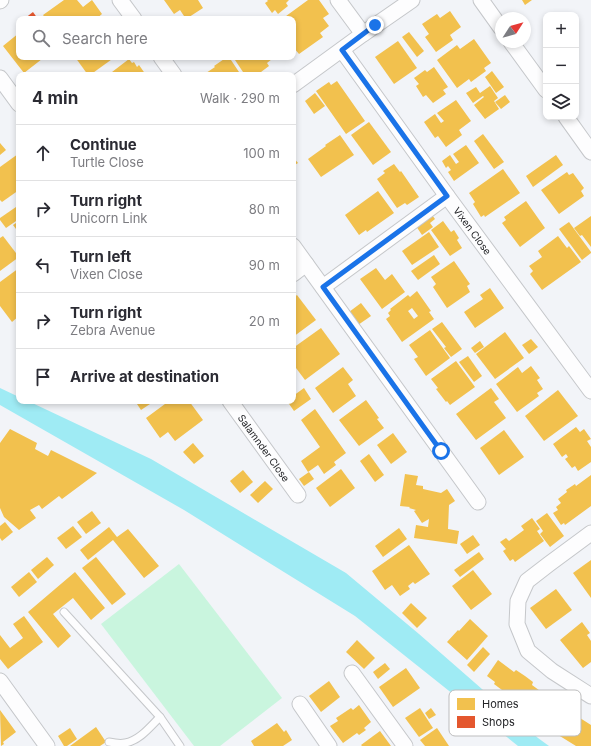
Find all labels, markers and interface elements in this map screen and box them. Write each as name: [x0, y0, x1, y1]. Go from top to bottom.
north arrow: [495, 12, 531, 48]
map controls: [543, 12, 579, 120]
button: +: [543, 12, 579, 48]
search box: [16, 16, 296, 60]
route end: [366, 16, 384, 34]
icon: search: [30, 27, 52, 49]
text: Search here: [62, 29, 148, 48]
button: −: [543, 48, 579, 84]
button: layers: [543, 84, 579, 120]
text: 4 min: [32, 88, 78, 108]
text: Walk · 290 m: [200, 90, 280, 106]
text: Continue: [70, 135, 137, 154]
icon: ahead: [32, 142, 54, 164]
text: 100 m: [243, 145, 280, 161]
text: Turtle Close: [70, 154, 144, 170]
text: Turn right: [70, 191, 142, 210]
icon: right: [32, 198, 54, 220]
text: 80 m: [249, 201, 280, 217]
street label: Vixen Close: [451, 205, 494, 257]
text: Unicorn Link: [70, 210, 147, 226]
text: Turn left: [70, 247, 131, 266]
icon: left: [32, 254, 54, 276]
text: 90 m: [249, 257, 280, 273]
text: Vixen Close: [70, 266, 143, 282]
text: Turn right: [70, 303, 142, 322]
icon: right: [32, 310, 54, 332]
text: 20 m: [249, 313, 280, 329]
text: Zebra Avenue: [70, 322, 155, 338]
icon: arrive: [32, 366, 54, 388]
text: Arrive at destination: [70, 367, 219, 386]
street label: Salamnder Close: [236, 412, 292, 484]
route start: [432, 442, 450, 460]
legend: [449, 690, 581, 736]
text: Homes: [482, 697, 519, 711]
text: Shops: [482, 715, 515, 729]

